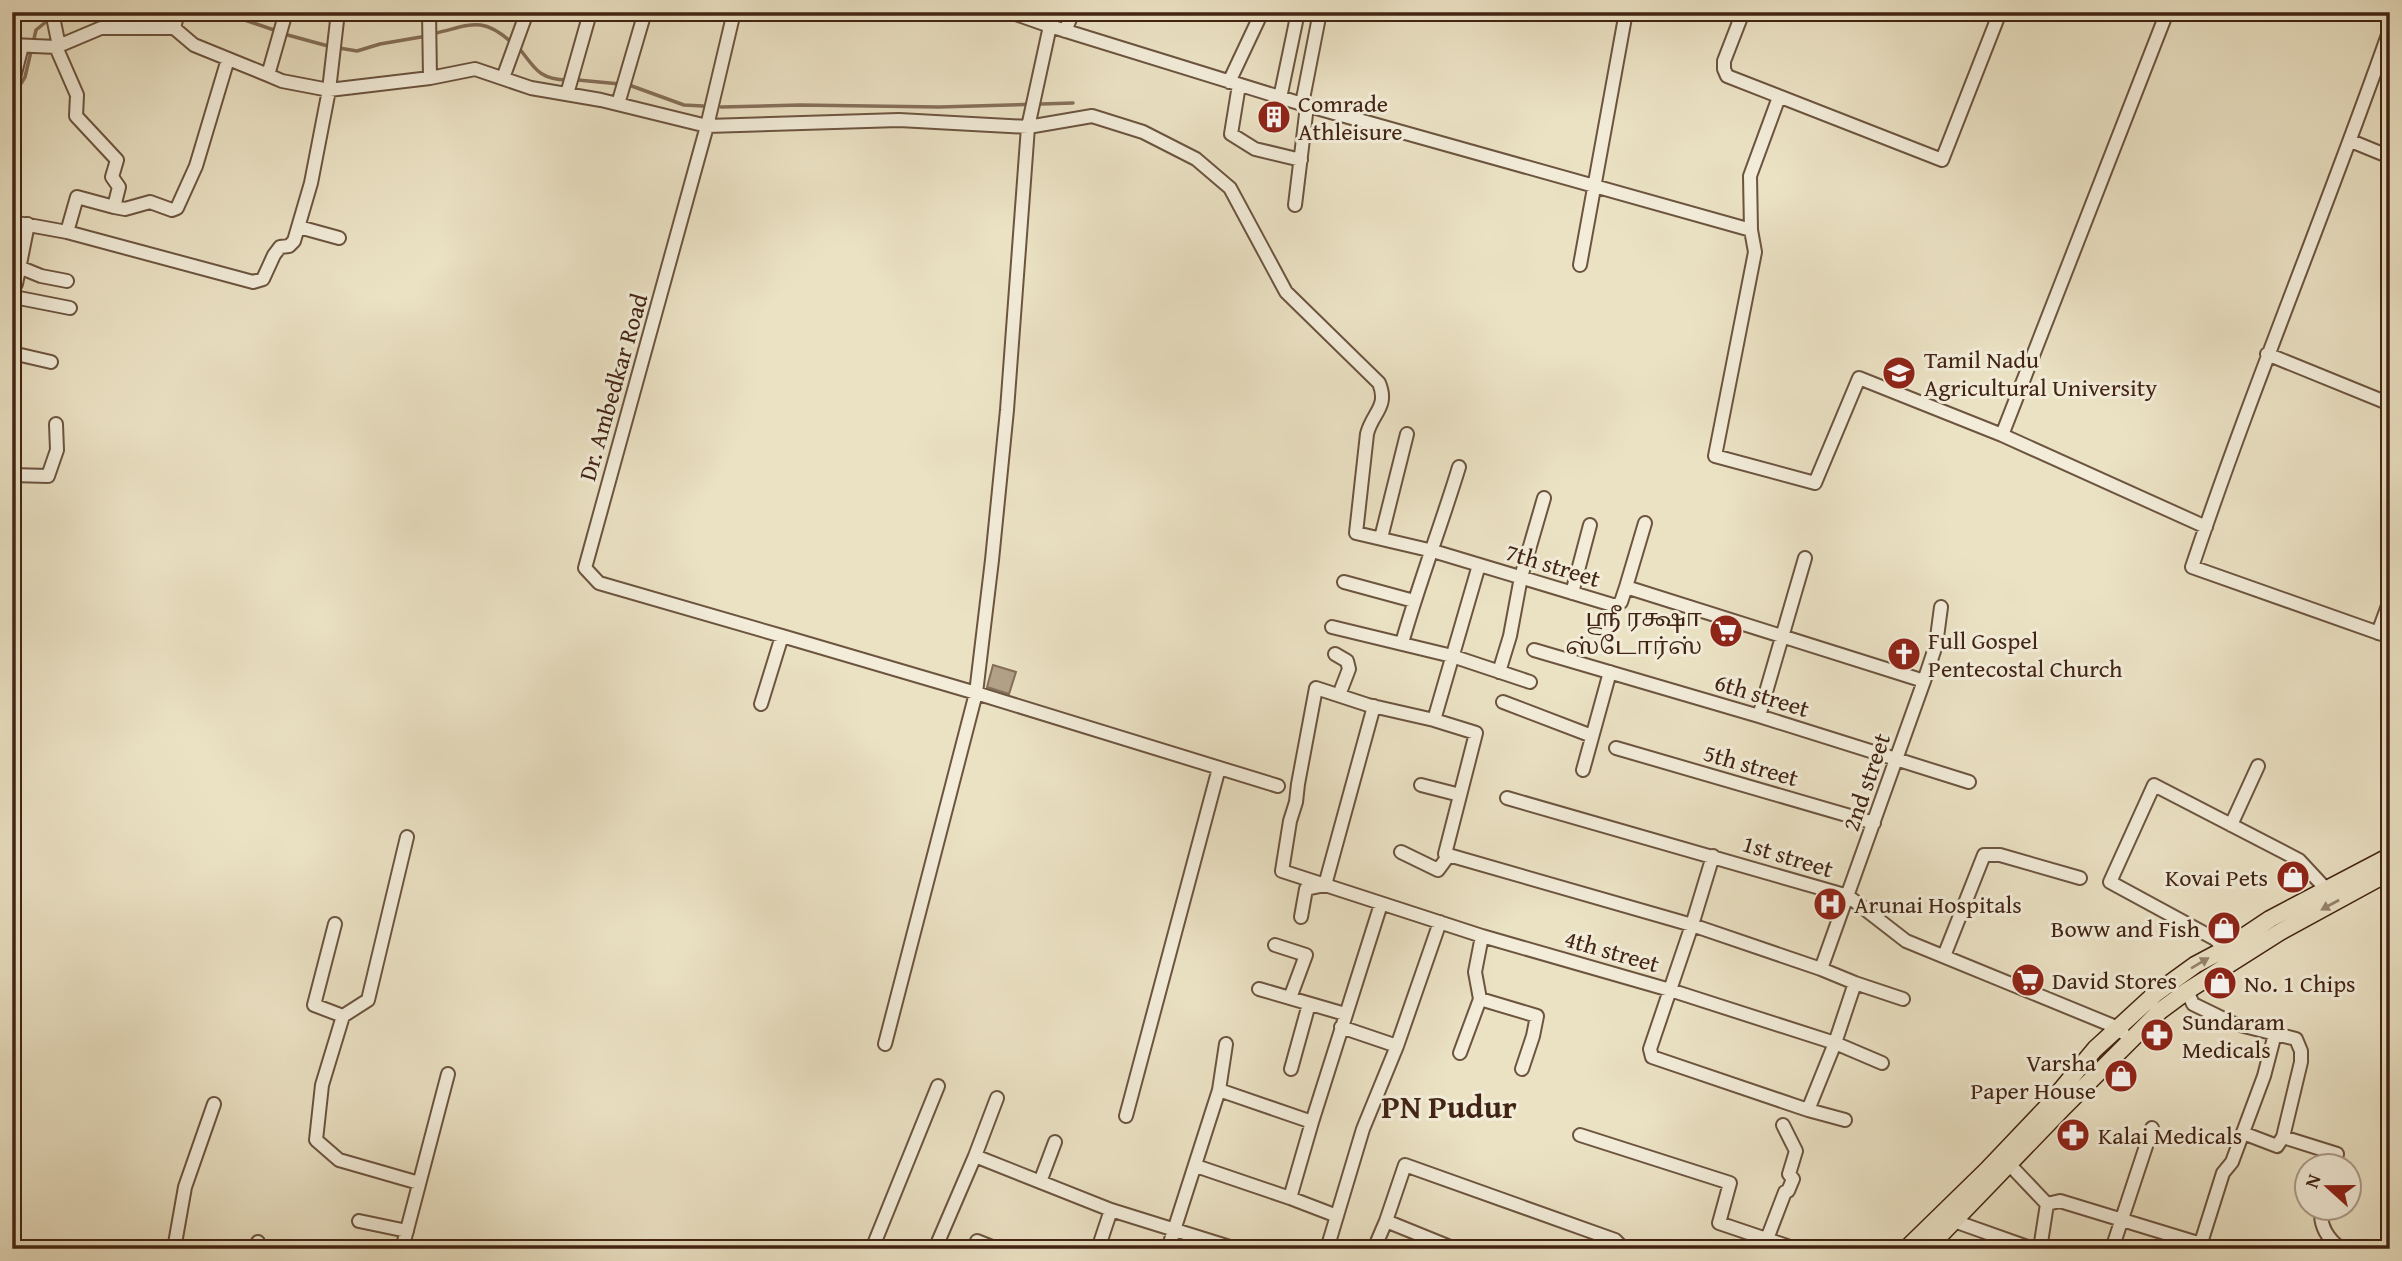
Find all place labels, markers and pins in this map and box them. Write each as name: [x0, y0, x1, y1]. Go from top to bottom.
place label: Comrade Athleisure: [1298, 86, 1403, 149]
building icon: Comrade Athleisure: [1255, 98, 1293, 136]
place label: Tamil Nadu Agricultural University: [1924, 342, 2157, 405]
school or university icon: Tamil Nadu Agricultural University: [1880, 354, 1918, 392]
place label: ஶ்ரீ ரக்ஷா ஸ்டோர்ஸ்: [1565, 600, 1702, 663]
supermarket icon: ஶ்ரீ ரக்ஷா ஸ்டோர்ஸ்: [1707, 612, 1745, 650]
place label: Full Gospel Pentecostal Church: [1928, 623, 2123, 686]
church icon: Full Gospel Pentecostal Church: [1885, 635, 1923, 673]
shop icon: Kovai Pets: [2274, 858, 2312, 896]
place label: Kovai Pets: [2165, 860, 2268, 895]
hospital icon: Arunai Hospitals: [1811, 885, 1849, 923]
place label: Arunai Hospitals: [1854, 887, 2022, 922]
shop icon: Boww and Fish: [2205, 909, 2243, 947]
place label: Boww and Fish: [2051, 911, 2201, 946]
supermarket icon: David Stores: [2009, 961, 2047, 999]
place label: David Stores: [2052, 963, 2177, 998]
shop icon: No. 1 Chips: [2201, 964, 2239, 1002]
place label: No. 1 Chips: [2244, 966, 2356, 1001]
place label: Sundaram Medicals: [2182, 1004, 2285, 1067]
pharmacy icon: Sundaram Medicals: [2138, 1016, 2176, 1054]
place label: Varsha Paper House: [1970, 1045, 2097, 1108]
shop icon: Varsha Paper House: [2102, 1057, 2140, 1095]
pharmacy icon: Kalai Medicals: [2054, 1116, 2092, 1154]
place label: Kalai Medicals: [2098, 1118, 2242, 1153]

